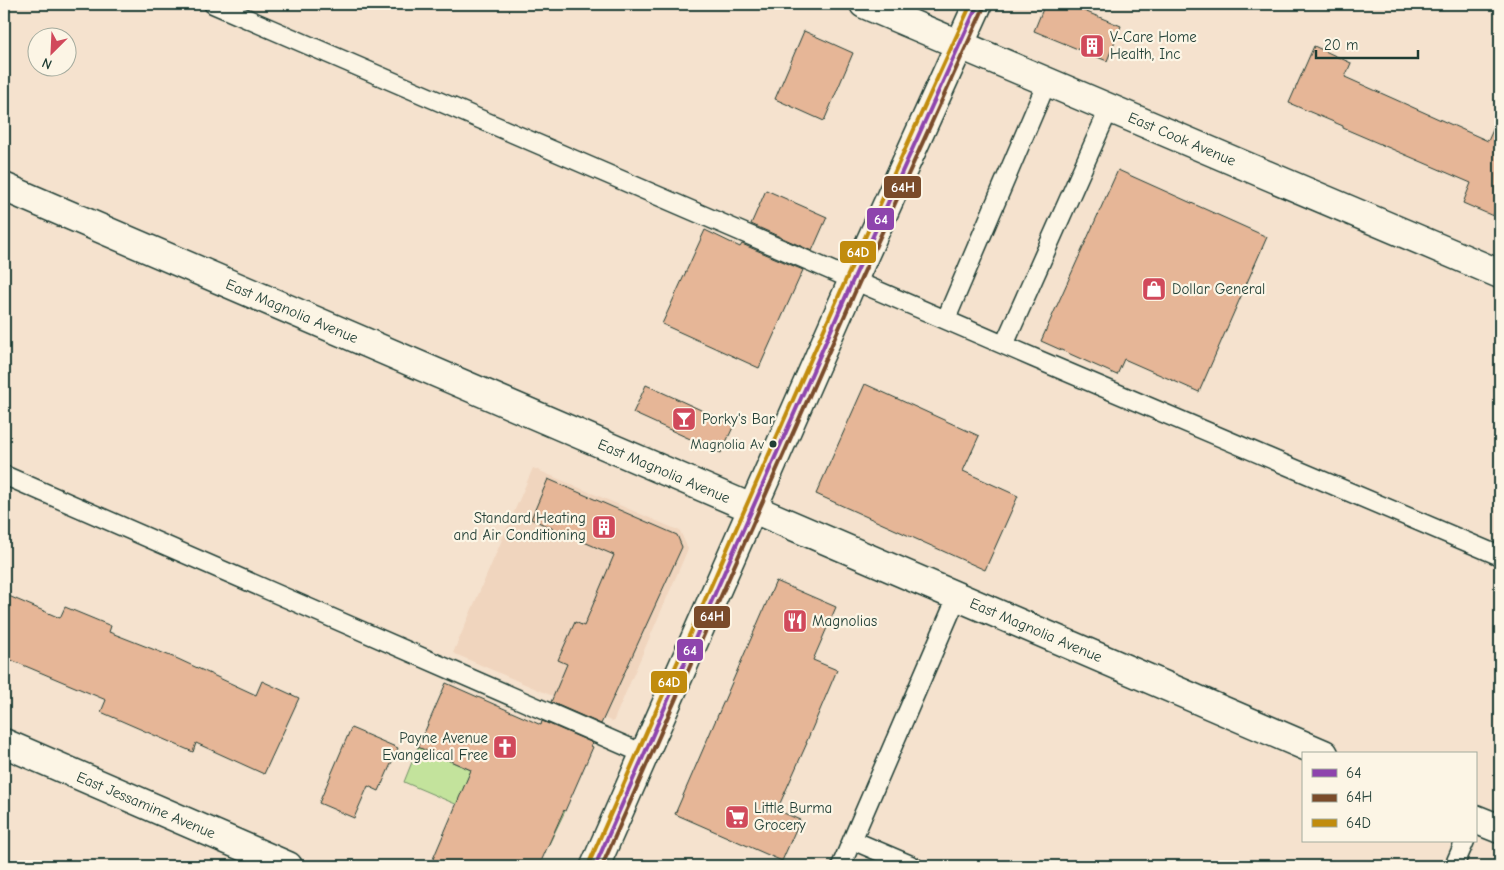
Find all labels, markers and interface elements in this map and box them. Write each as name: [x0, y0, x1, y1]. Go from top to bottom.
north arrow: [28, 28, 78, 78]
place label: V-Care Home Health, Inc: [1110, 28, 1197, 63]
scale bar: [1316, 28, 1419, 60]
building icon: V-Care Home Health, Inc: [1079, 33, 1105, 59]
text: 20 m: [1324, 36, 1358, 54]
text: N: [39, 54, 55, 73]
street label: East Cook Avenue: [1125, 108, 1239, 170]
line badge: 64H: [883, 175, 922, 199]
text: 64H: [891, 179, 915, 196]
line badge: 64: [866, 207, 895, 231]
text: 64: [874, 211, 888, 228]
line badge: 64D: [839, 240, 877, 264]
text: 64D: [847, 244, 870, 261]
street label: East Magnolia Avenue: [223, 275, 361, 347]
shop icon: Dollar General: [1141, 276, 1167, 302]
place label: Dollar General: [1172, 280, 1265, 298]
bar icon: Porky's Bar: [671, 406, 697, 432]
place label: Porky's Bar: [702, 410, 775, 428]
street label: East Magnolia Avenue: [595, 435, 733, 507]
place label: Magnolia Av: [690, 436, 764, 453]
marker: Magnolia Av: [768, 439, 778, 449]
place label: Standard Heating and Air Conditioning: [454, 509, 586, 544]
building icon: Standard Heating and Air Conditioning: [591, 514, 617, 540]
street label: East Magnolia Avenue: [967, 594, 1105, 666]
line badge: 64H: [693, 605, 731, 629]
text: 64H: [700, 608, 724, 625]
restaurant icon: Magnolias: [782, 608, 808, 634]
place label: Magnolias: [812, 612, 877, 630]
line badge: 64: [676, 638, 704, 662]
text: 64: [683, 642, 697, 659]
line badge: 64D: [650, 670, 688, 694]
text: 64D: [658, 674, 681, 691]
place label: Payne Avenue Evangelical Free: [382, 729, 488, 764]
church icon: Payne Avenue Evangelical Free: [492, 734, 518, 760]
legend: [1302, 752, 1476, 842]
text: 64: [1346, 764, 1361, 782]
street label: East Jessamine Avenue: [74, 768, 219, 843]
text: 64H: [1346, 788, 1372, 806]
place label: Little Burma Grocery: [754, 799, 832, 834]
supermarket icon: Little Burma Grocery: [724, 804, 750, 830]
text: 64D: [1346, 814, 1371, 832]

